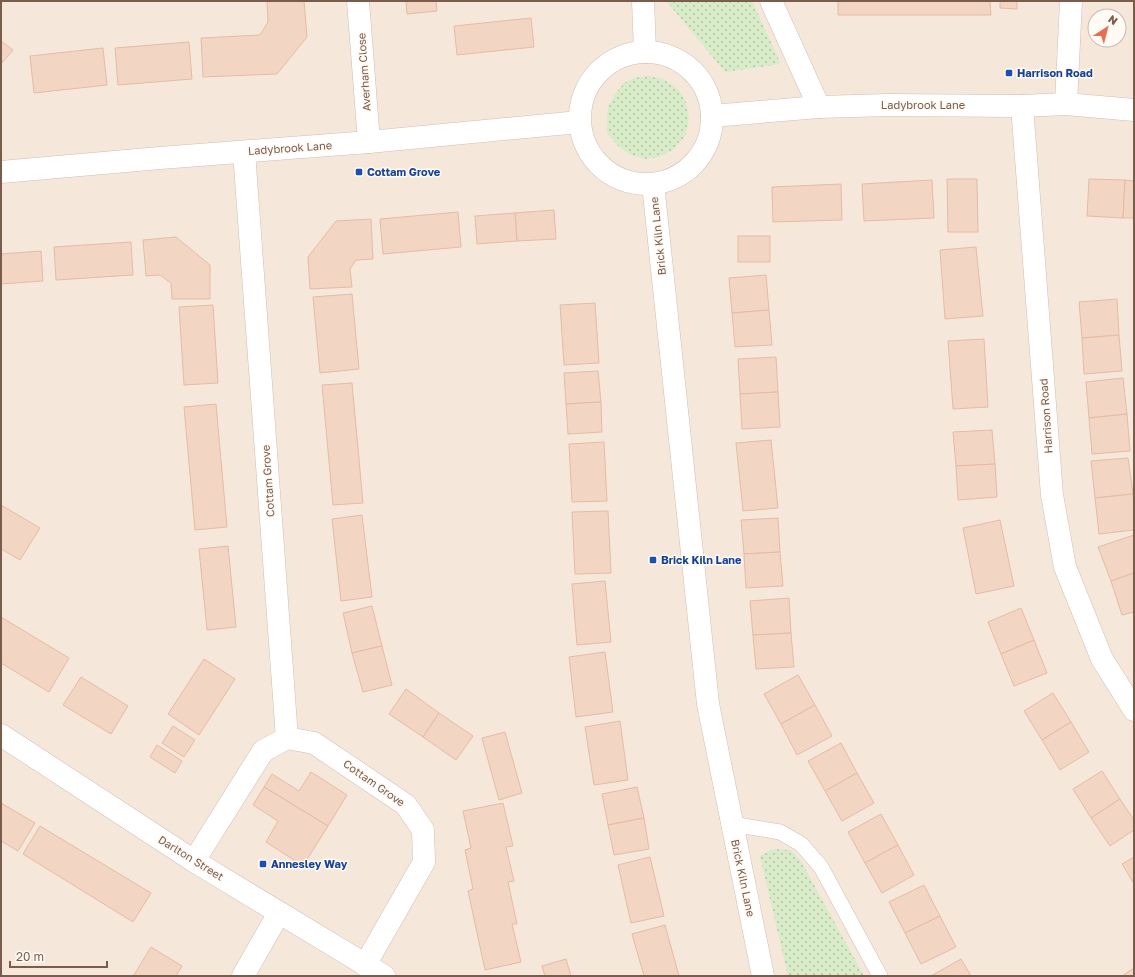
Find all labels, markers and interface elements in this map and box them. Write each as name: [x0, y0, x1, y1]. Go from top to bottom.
north arrow: [1087, 8, 1127, 48]
text: N: [1106, 12, 1120, 27]
street label: Averham Close: [354, 32, 373, 112]
place label: Harrison Road: [1017, 66, 1093, 79]
marker: Harrison Road: [1004, 68, 1014, 78]
street label: Ladybrook Lane: [881, 98, 965, 111]
street label: Ladybrook Lane: [247, 138, 333, 157]
place label: Cottam Grove: [367, 165, 441, 178]
marker: Cottam Grove: [354, 167, 364, 177]
street label: Brick Kiln Lane: [647, 196, 668, 276]
street label: Harrison Road: [1036, 378, 1055, 454]
street label: Cottam Grove: [259, 445, 277, 517]
place label: Brick Kiln Lane: [661, 553, 742, 566]
marker: Brick Kiln Lane: [648, 555, 658, 565]
street label: Cottam Grove: [341, 757, 408, 809]
street label: Darlton Street: [156, 832, 226, 883]
street label: Brick Kiln Lane: [729, 838, 758, 918]
place label: Annesley Way: [271, 857, 348, 870]
marker: Annesley Way: [258, 859, 268, 869]
scale bar: [10, 943, 107, 969]
text: 20 m: [16, 949, 44, 964]

